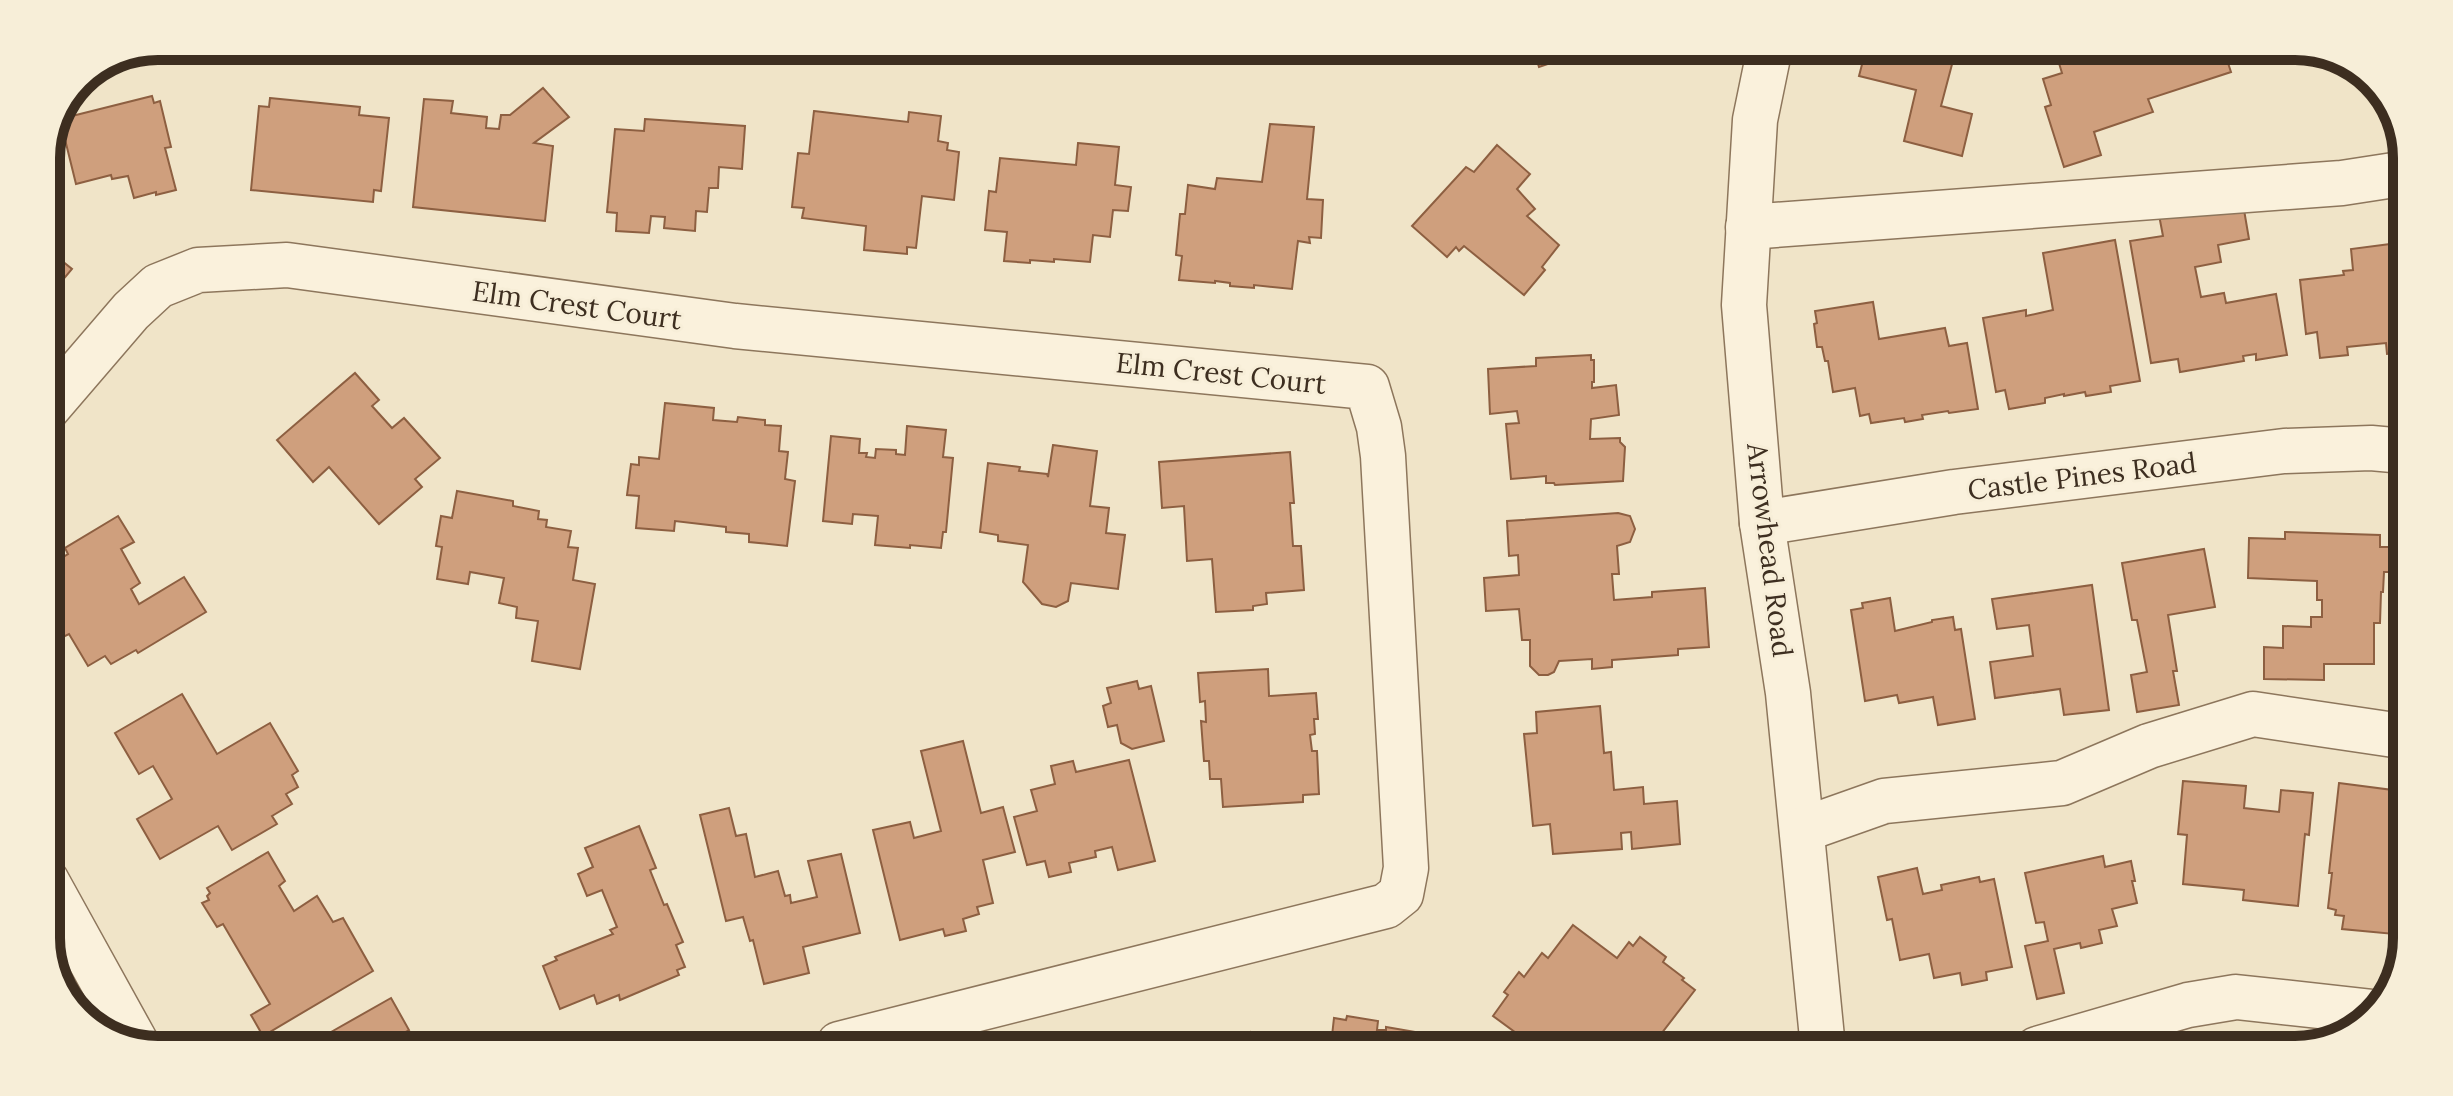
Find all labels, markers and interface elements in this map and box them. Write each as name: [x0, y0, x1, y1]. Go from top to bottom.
street label: Elm Crest Court: [470, 272, 684, 338]
street label: Elm Crest Court: [1114, 344, 1328, 402]
street label: Arrowhead Road: [1739, 440, 1801, 659]
street label: Castle Pines Road: [1966, 444, 2198, 508]

